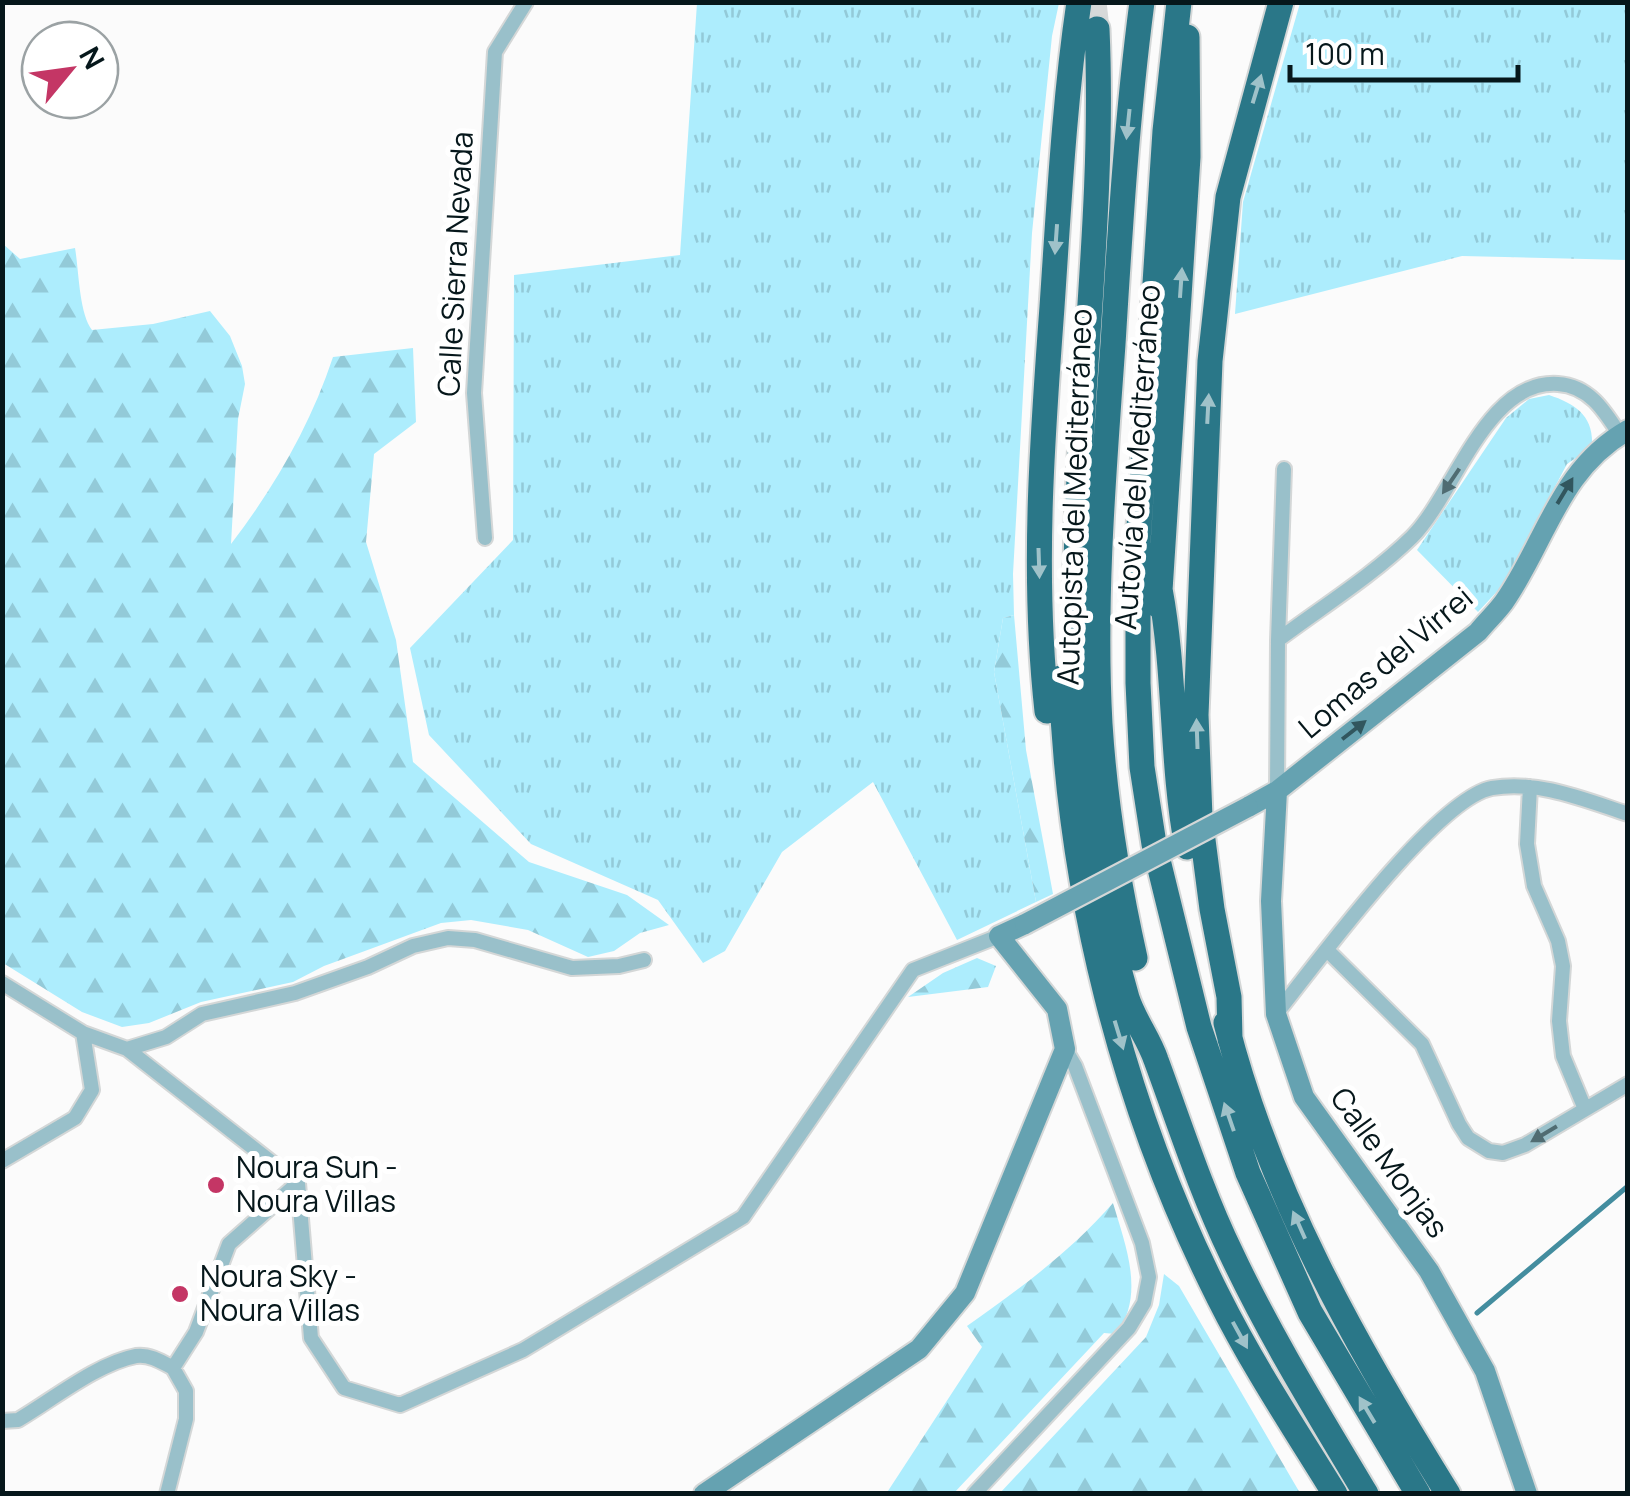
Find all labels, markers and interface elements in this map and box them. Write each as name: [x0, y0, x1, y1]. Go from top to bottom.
north arrow: [20, 20, 120, 120]
scale bar: [1290, 20, 1518, 82]
text: 100 m: [1305, 33, 1385, 74]
text: N: [71, 39, 114, 75]
one-way arrow: [1250, 73, 1265, 104]
one-way arrow: [1120, 108, 1136, 140]
street label: Calle Sierra Nevada: [427, 130, 482, 397]
one-way arrow: [1048, 223, 1064, 255]
one-way arrow: [1174, 266, 1190, 298]
street label: Autovía del Mediterráneo: [1104, 283, 1169, 631]
street label: Autopista del Mediterráneo: [1046, 308, 1101, 686]
one-way arrow: [1200, 392, 1216, 424]
one-way arrow: [1442, 467, 1461, 494]
one-way arrow: [1556, 477, 1574, 505]
one-way arrow: [1032, 548, 1048, 580]
street label: Lomas del Virrei: [1289, 577, 1481, 747]
one-way arrow: [1188, 717, 1204, 749]
one-way arrow: [1341, 720, 1366, 741]
one-way arrow: [1112, 1020, 1127, 1050]
street label: Calle Monjas: [1322, 1079, 1459, 1246]
one-way arrow: [1221, 1102, 1236, 1132]
one-way arrow: [1530, 1125, 1558, 1142]
place label: Noura Sun - Noura Villas: [236, 1146, 398, 1221]
marker: Noura Sun - Noura Villas: [205, 1174, 227, 1196]
one-way arrow: [1291, 1210, 1307, 1240]
place label: Noura Sky - Noura Villas: [200, 1255, 360, 1330]
marker: Noura Sky - Noura Villas: [169, 1283, 191, 1305]
one-way arrow: [1231, 1321, 1248, 1350]
one-way arrow: [1359, 1396, 1377, 1424]

